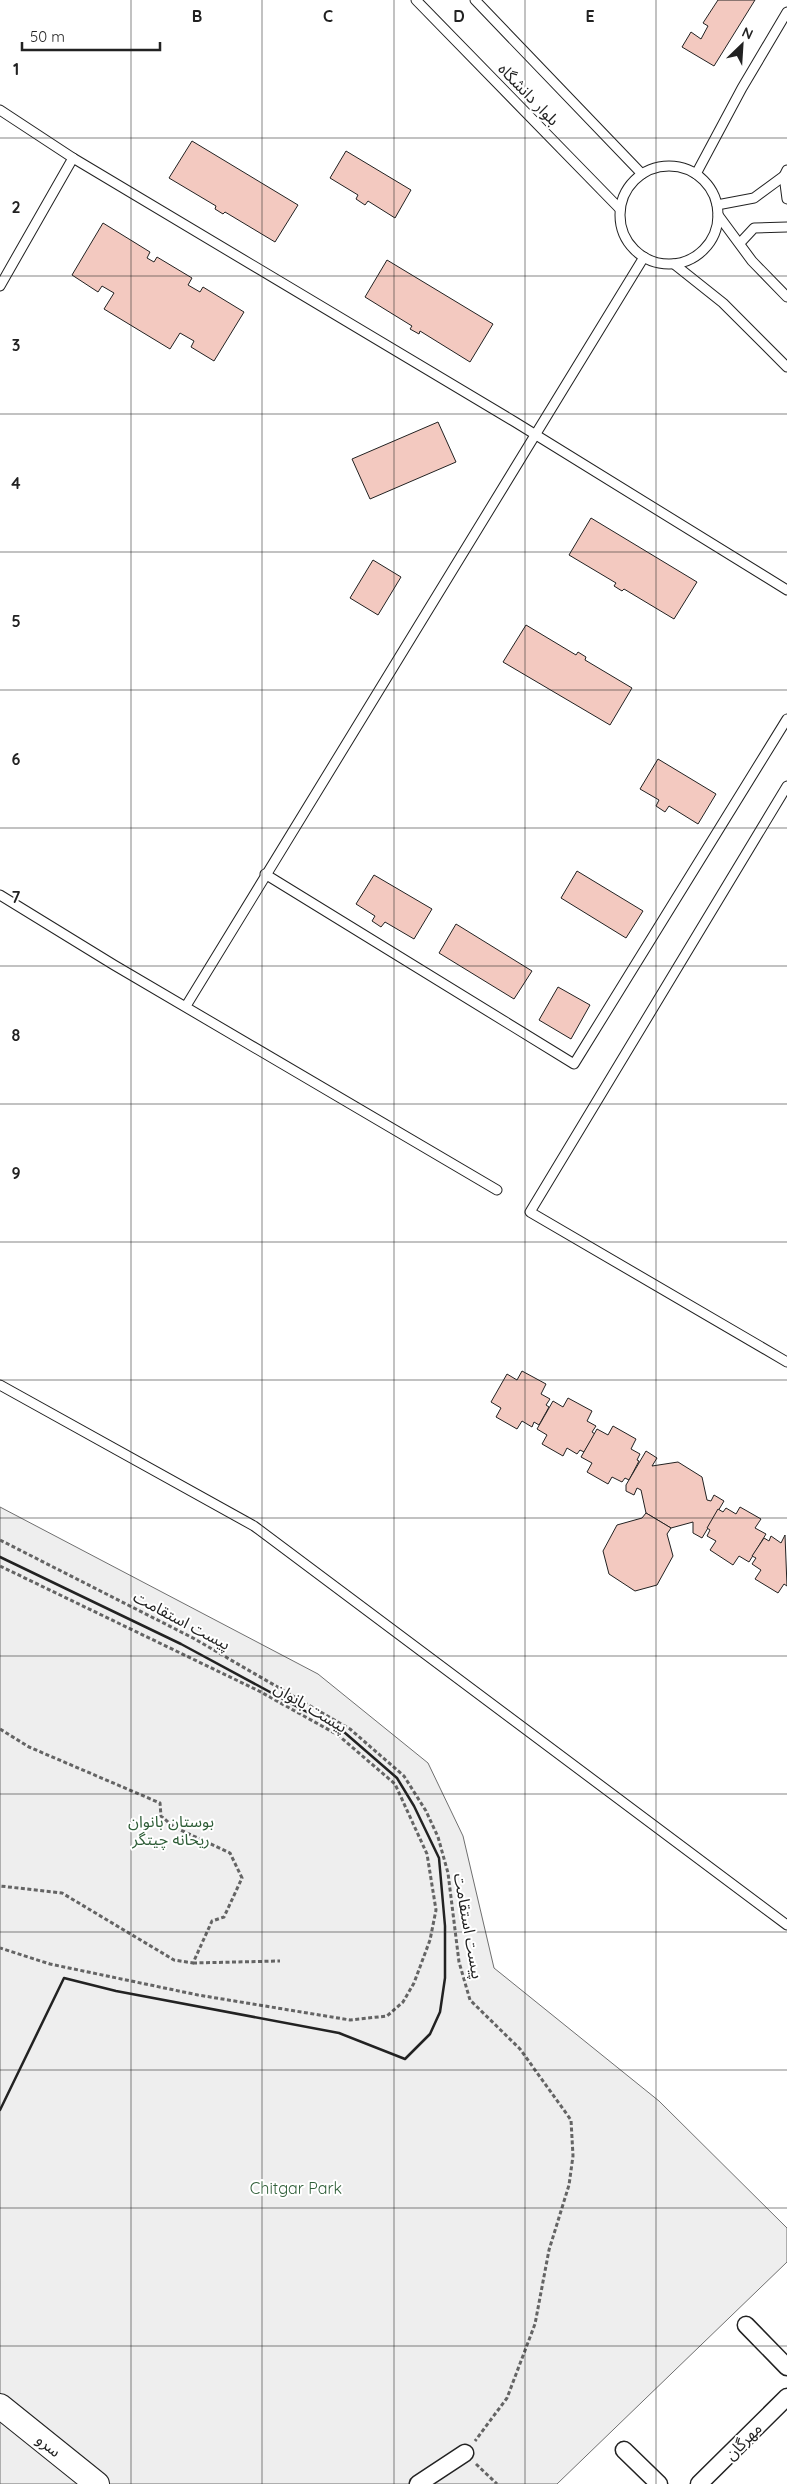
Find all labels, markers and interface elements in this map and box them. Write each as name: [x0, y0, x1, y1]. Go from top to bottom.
text: B: [192, 6, 202, 26]
text: C: [323, 6, 333, 26]
text: D: [453, 6, 465, 26]
text: E: [585, 6, 595, 26]
scale bar: [22, 20, 160, 52]
north arrow: [717, 20, 767, 70]
text: N: [739, 23, 756, 44]
text: 50 m: [30, 27, 65, 46]
text: 1: [13, 59, 19, 79]
street label: بلوار دانشگاه: [494, 59, 564, 129]
text: 2: [11, 197, 21, 217]
text: 3: [12, 335, 20, 355]
text: 4: [11, 473, 21, 493]
text: 5: [11, 611, 21, 631]
text: 6: [12, 749, 21, 769]
text: 7: [12, 887, 21, 907]
text: 8: [12, 1025, 21, 1045]
text: 9: [11, 1163, 21, 1183]
street label: پیست استقامت: [130, 1586, 234, 1655]
street label: پیست بانوان: [270, 1677, 351, 1738]
park label: بوستان بانوان ریحانه چیتگر: [128, 1811, 214, 1850]
street label: پیست استقامت: [449, 1872, 488, 1981]
park label: Chitgar Park: [250, 2178, 342, 2198]
street label: مهرگان: [720, 2418, 766, 2464]
street label: سرو: [33, 2429, 65, 2461]

